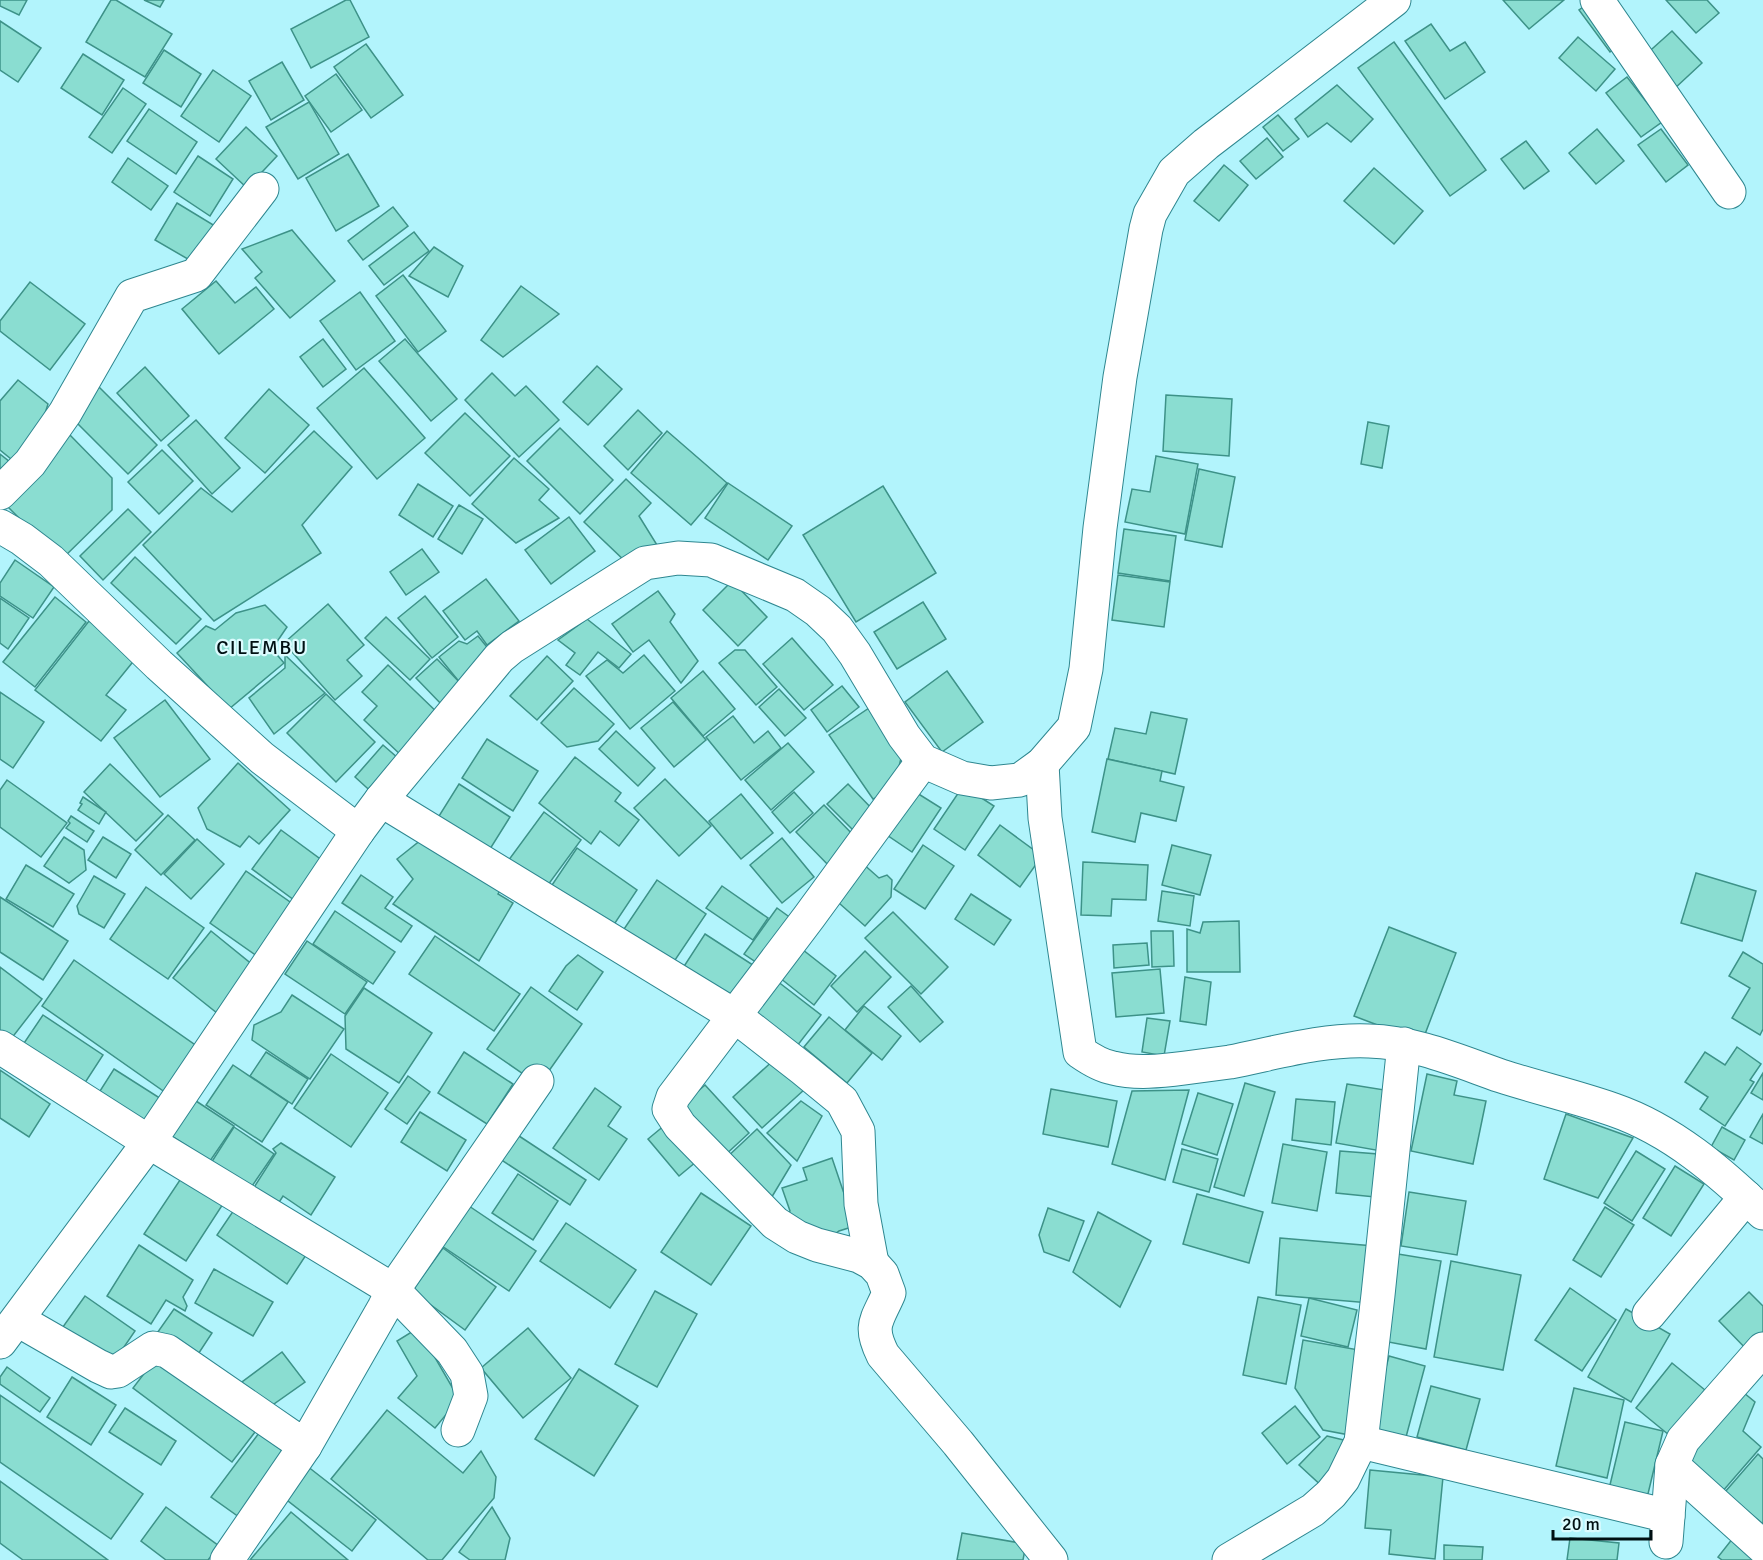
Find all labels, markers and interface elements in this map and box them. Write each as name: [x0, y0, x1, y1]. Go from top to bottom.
district label: CILEMBU: [216, 635, 308, 660]
scale bar: [1553, 1503, 1650, 1541]
text: 20 m: [1562, 1513, 1600, 1535]

